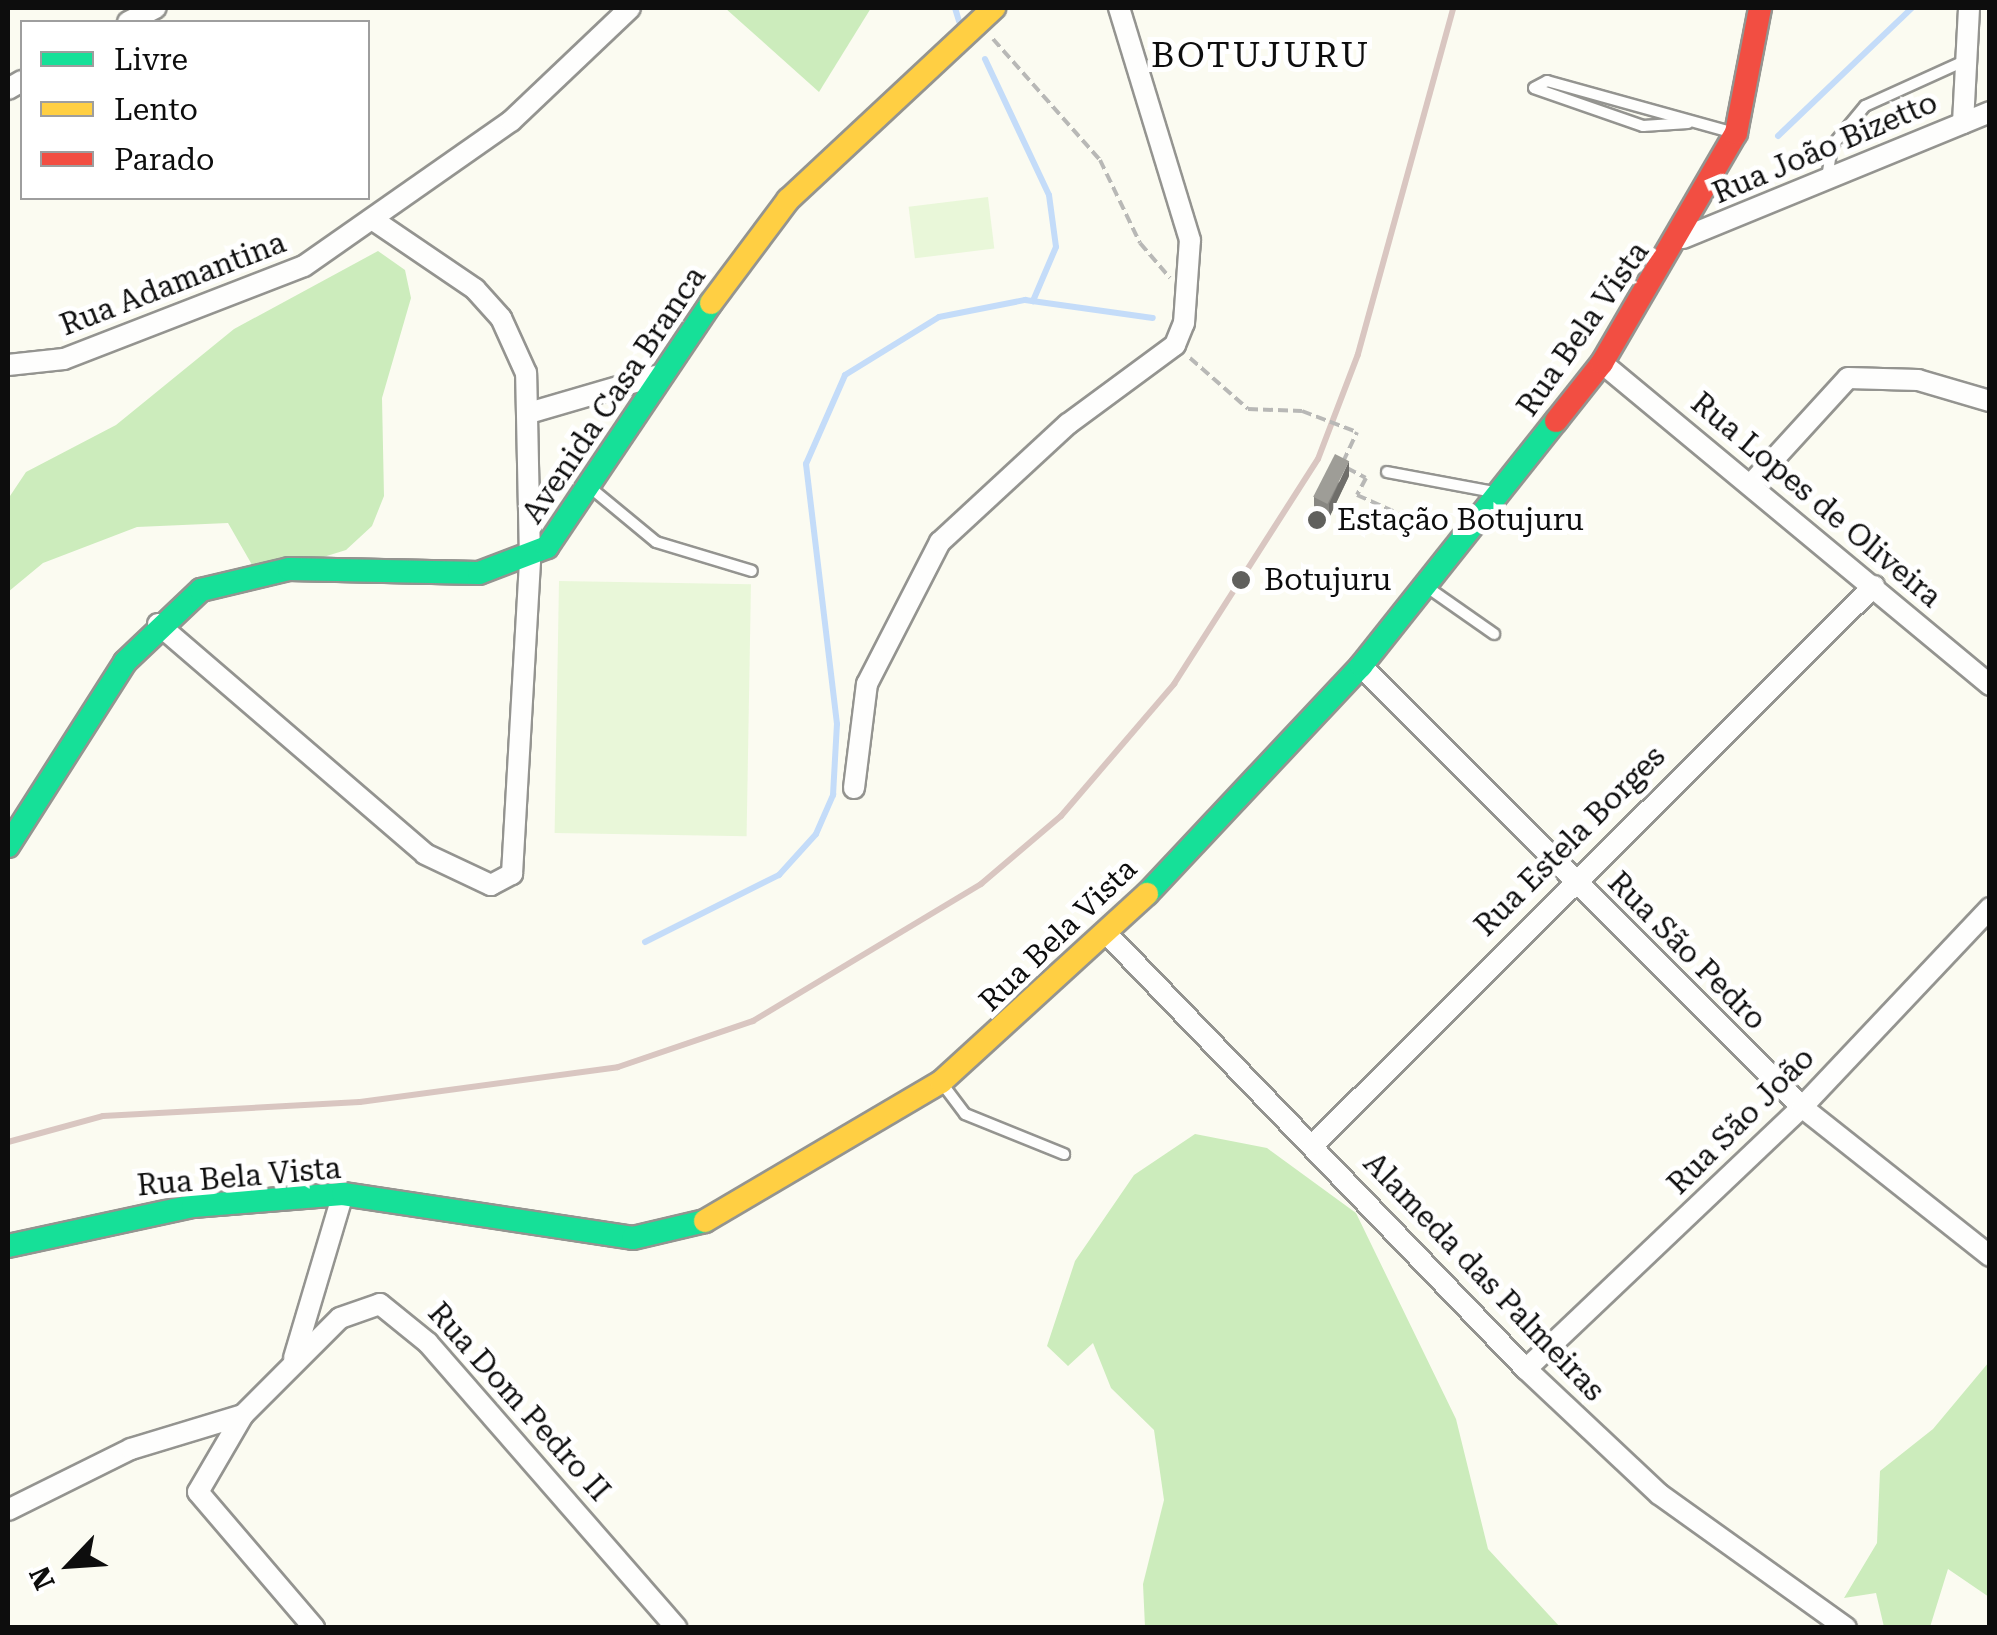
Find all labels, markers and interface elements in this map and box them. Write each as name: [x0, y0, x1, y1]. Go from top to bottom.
legend: [20, 20, 370, 200]
district label: BOTUJURU: [1151, 35, 1371, 77]
text: Livre: [114, 42, 188, 77]
street label: Rua João Bizetto: [1707, 84, 1943, 212]
text: Lento: [114, 92, 198, 127]
text: Parado: [114, 142, 214, 177]
street label: Rua Adamantina: [55, 224, 291, 344]
street label: Rua Bela Vista: [1510, 235, 1656, 423]
street label: Avenida Casa Branca: [515, 260, 713, 530]
street label: Rua Lopes de Oliveira: [1684, 385, 1948, 615]
place label: Estação Botujuru: [1337, 502, 1584, 538]
marker: Estação Botujuru: [1306, 509, 1328, 531]
place label: Botujuru: [1264, 562, 1391, 598]
marker: Botujuru: [1228, 567, 1254, 593]
street label: Rua Estela Borges: [1467, 738, 1673, 944]
street label: Rua Bela Vista: [972, 851, 1144, 1019]
street label: Rua São Pedro: [1601, 865, 1773, 1037]
street label: Rua São João: [1660, 1040, 1822, 1202]
street label: Alameda das Palmeiras: [1356, 1145, 1612, 1409]
street label: Rua Bela Vista: [136, 1150, 342, 1204]
street label: Rua Dom Pedro II: [420, 1295, 618, 1509]
north arrow: [20, 1515, 120, 1615]
text: N: [23, 1561, 62, 1595]

